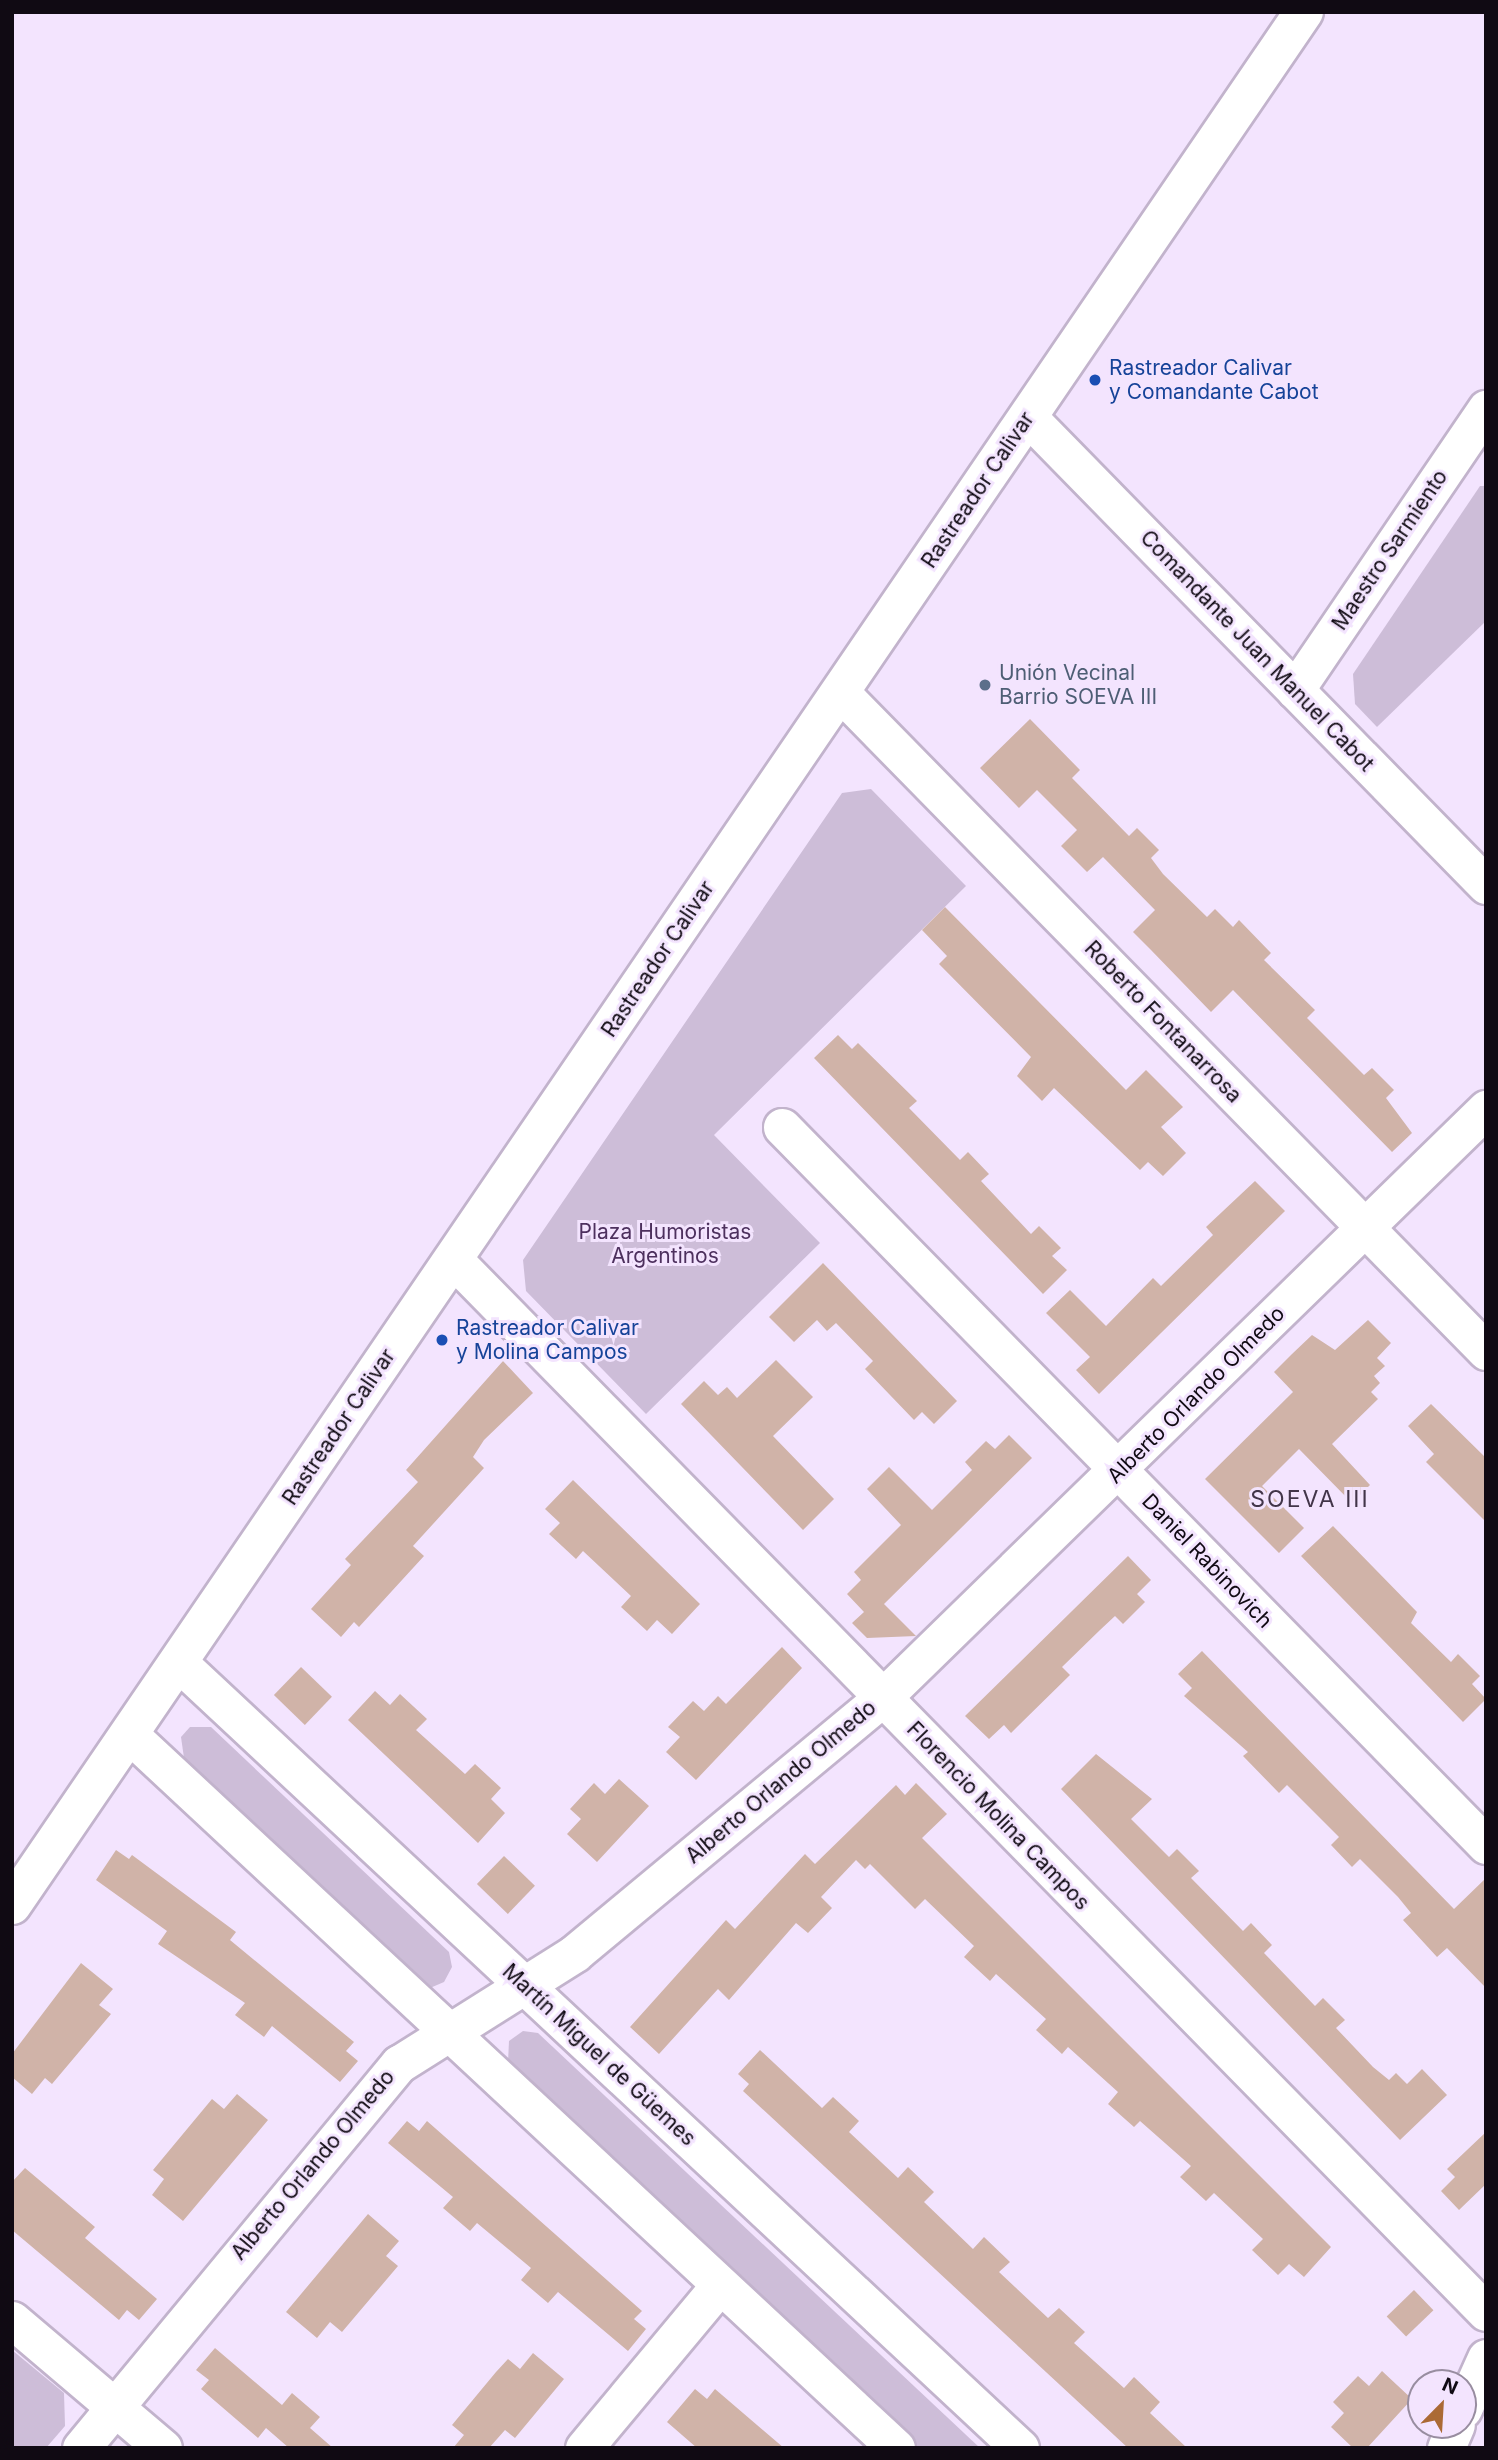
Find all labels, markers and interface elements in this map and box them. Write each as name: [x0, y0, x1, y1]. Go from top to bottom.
place label: Rastreador Calivar y Comandante Cabot: [1109, 355, 1319, 405]
marker: Rastreador Calivar y Comandante Cabot: [1087, 372, 1103, 388]
street label: Rastreador Calivar: [916, 407, 1040, 573]
street label: Maestro Sarmiento: [1327, 465, 1453, 635]
street label: Comandante Juan Manuel Cabot: [1135, 525, 1379, 777]
place label: Unión Vecinal Barrio SOEVA III: [999, 660, 1157, 710]
marker: Unión Vecinal Barrio SOEVA III: [977, 677, 993, 693]
street label: Rastreador Calivar: [596, 876, 720, 1042]
street label: Roberto Fontanarrosa: [1079, 936, 1247, 1108]
park label: Plaza Humoristas Argentinos: [579, 1219, 751, 1269]
street label: Alberto Orlando Olmedo: [1102, 1301, 1290, 1489]
place label: Rastreador Calivar y Molina Campos: [456, 1315, 639, 1365]
marker: Rastreador Calivar y Molina Campos: [434, 1332, 450, 1348]
street label: Rastreador Calivar: [277, 1344, 401, 1510]
district label: SOEVA III: [1251, 1485, 1369, 1513]
street label: Daniel Rabinovich: [1137, 1489, 1277, 1633]
street label: Alberto Orlando Olmedo: [681, 1695, 881, 1869]
street label: Florencio Molina Campos: [901, 1717, 1095, 1915]
street label: Martín Miguel de Güemes: [497, 1959, 701, 2151]
street label: Alberto Orlando Olmedo: [226, 2065, 400, 2265]
north arrow: [1407, 2369, 1477, 2439]
text: N: [1439, 2373, 1461, 2400]

